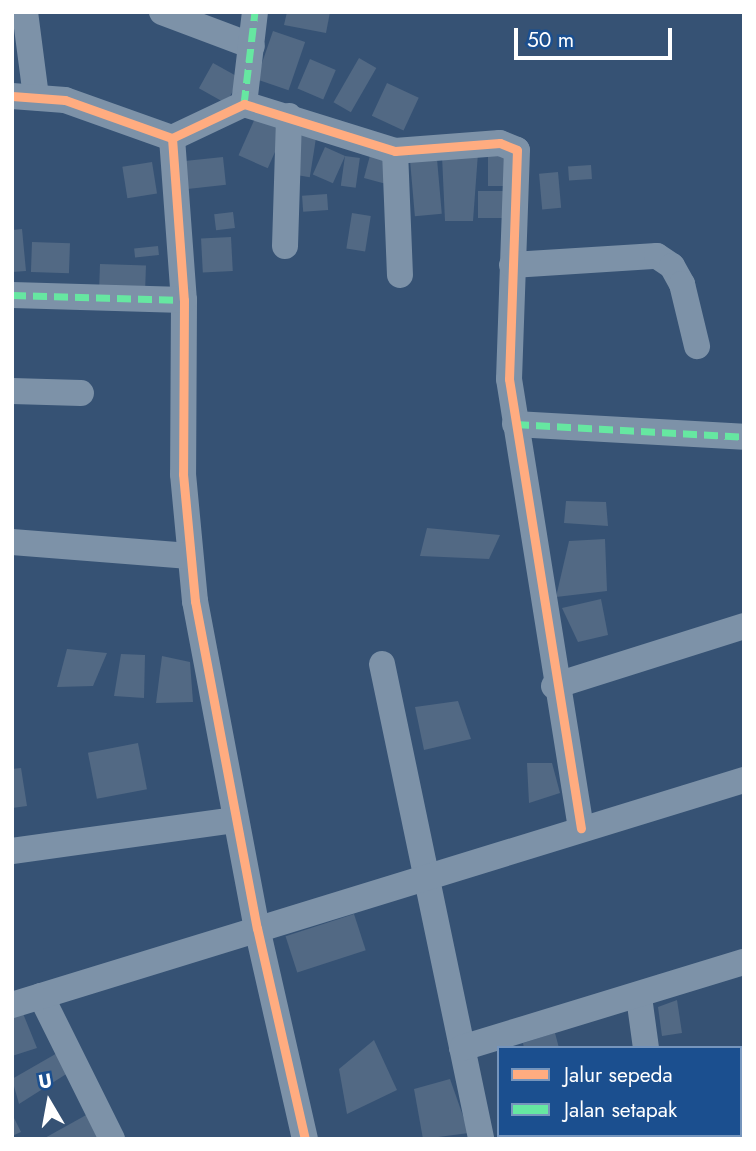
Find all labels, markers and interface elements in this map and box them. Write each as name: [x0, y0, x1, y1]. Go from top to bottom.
scale bar: [518, 14, 676, 58]
text: 50 m: [527, 25, 574, 55]
legend: [497, 1046, 742, 1137]
text: Jalur sepeda: [564, 1060, 673, 1090]
text: U: [36, 1066, 54, 1095]
north arrow: [14, 1067, 84, 1137]
text: Jalan setapak: [564, 1095, 677, 1125]

